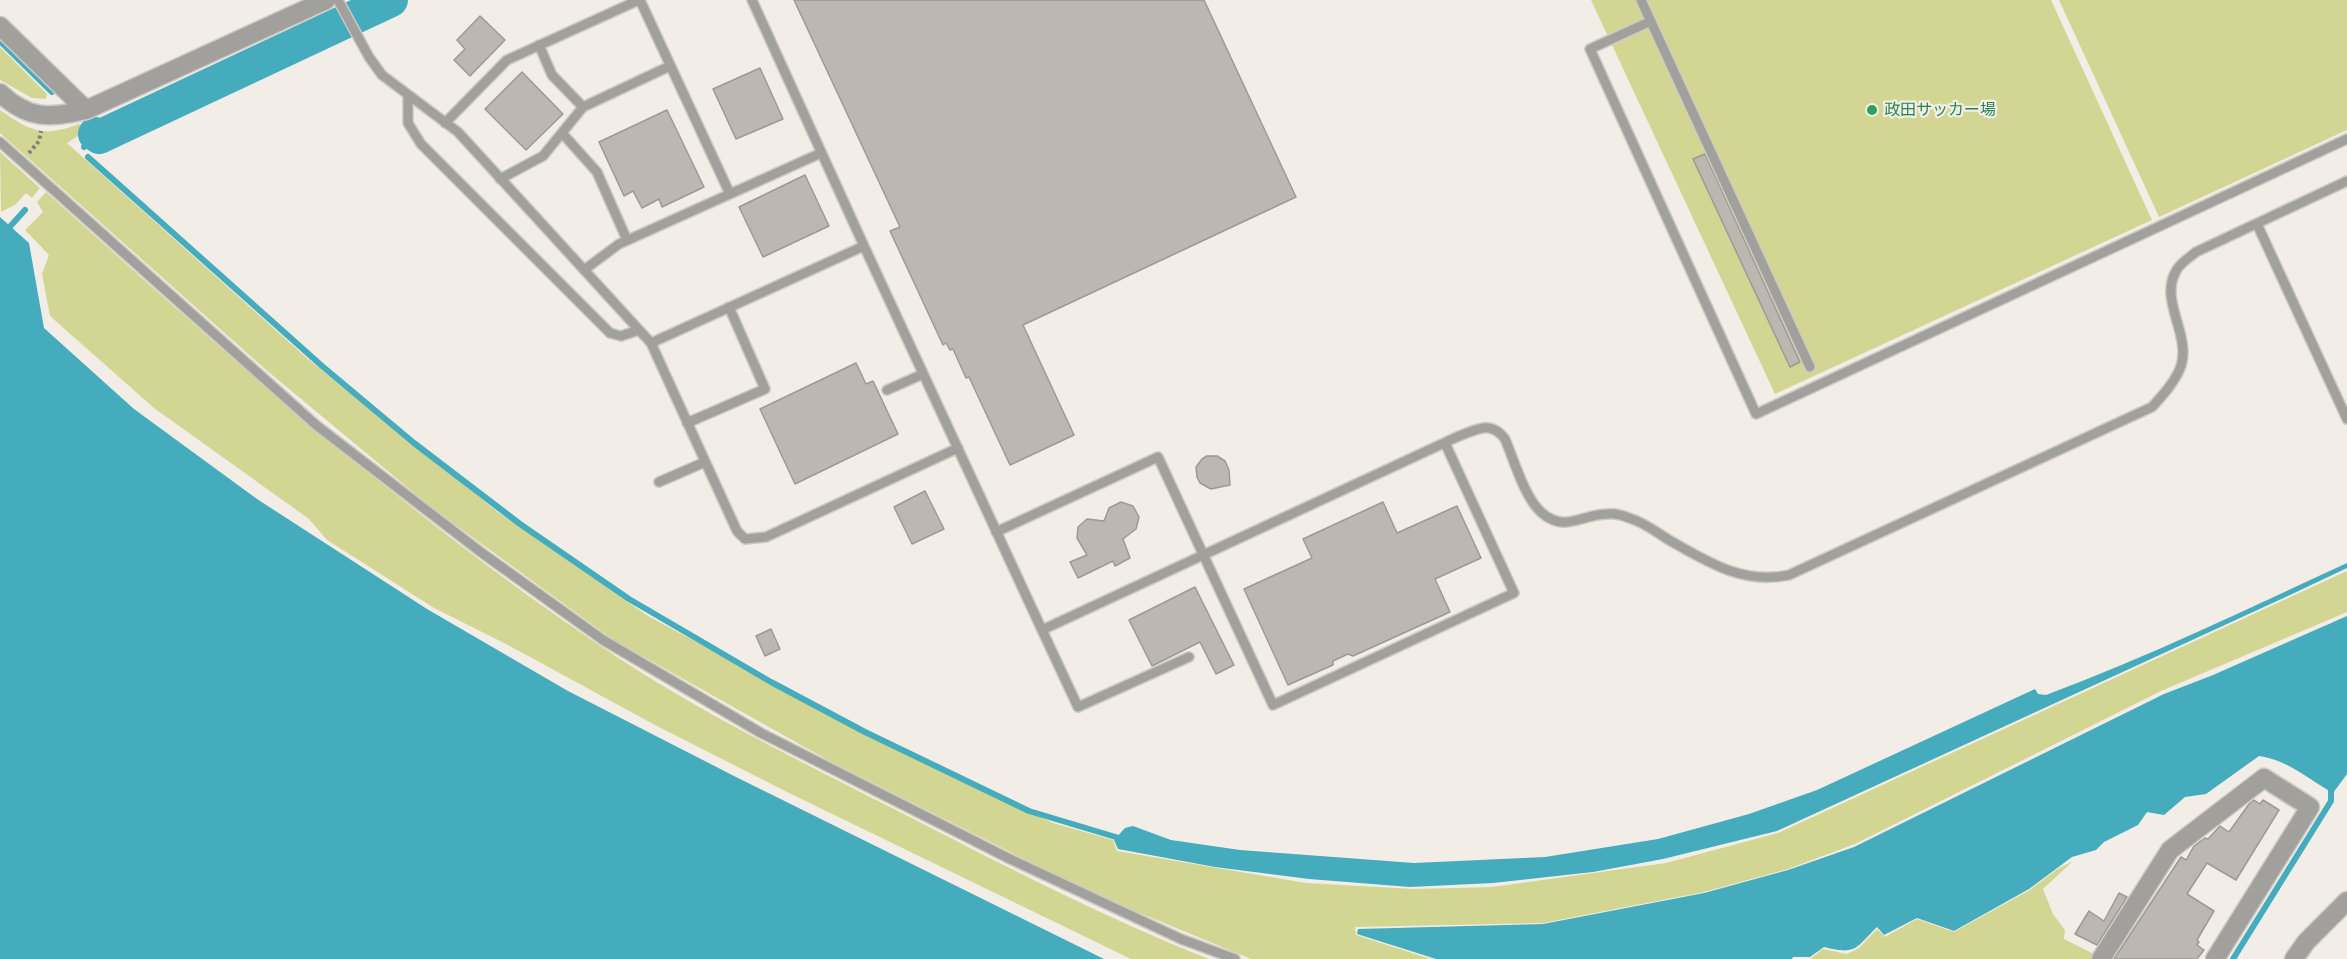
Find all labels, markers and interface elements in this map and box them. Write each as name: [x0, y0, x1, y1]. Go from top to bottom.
place label: 政田サッカー場: [1884, 100, 1996, 120]
marker: 政田サッカー場: [1865, 103, 1879, 117]

